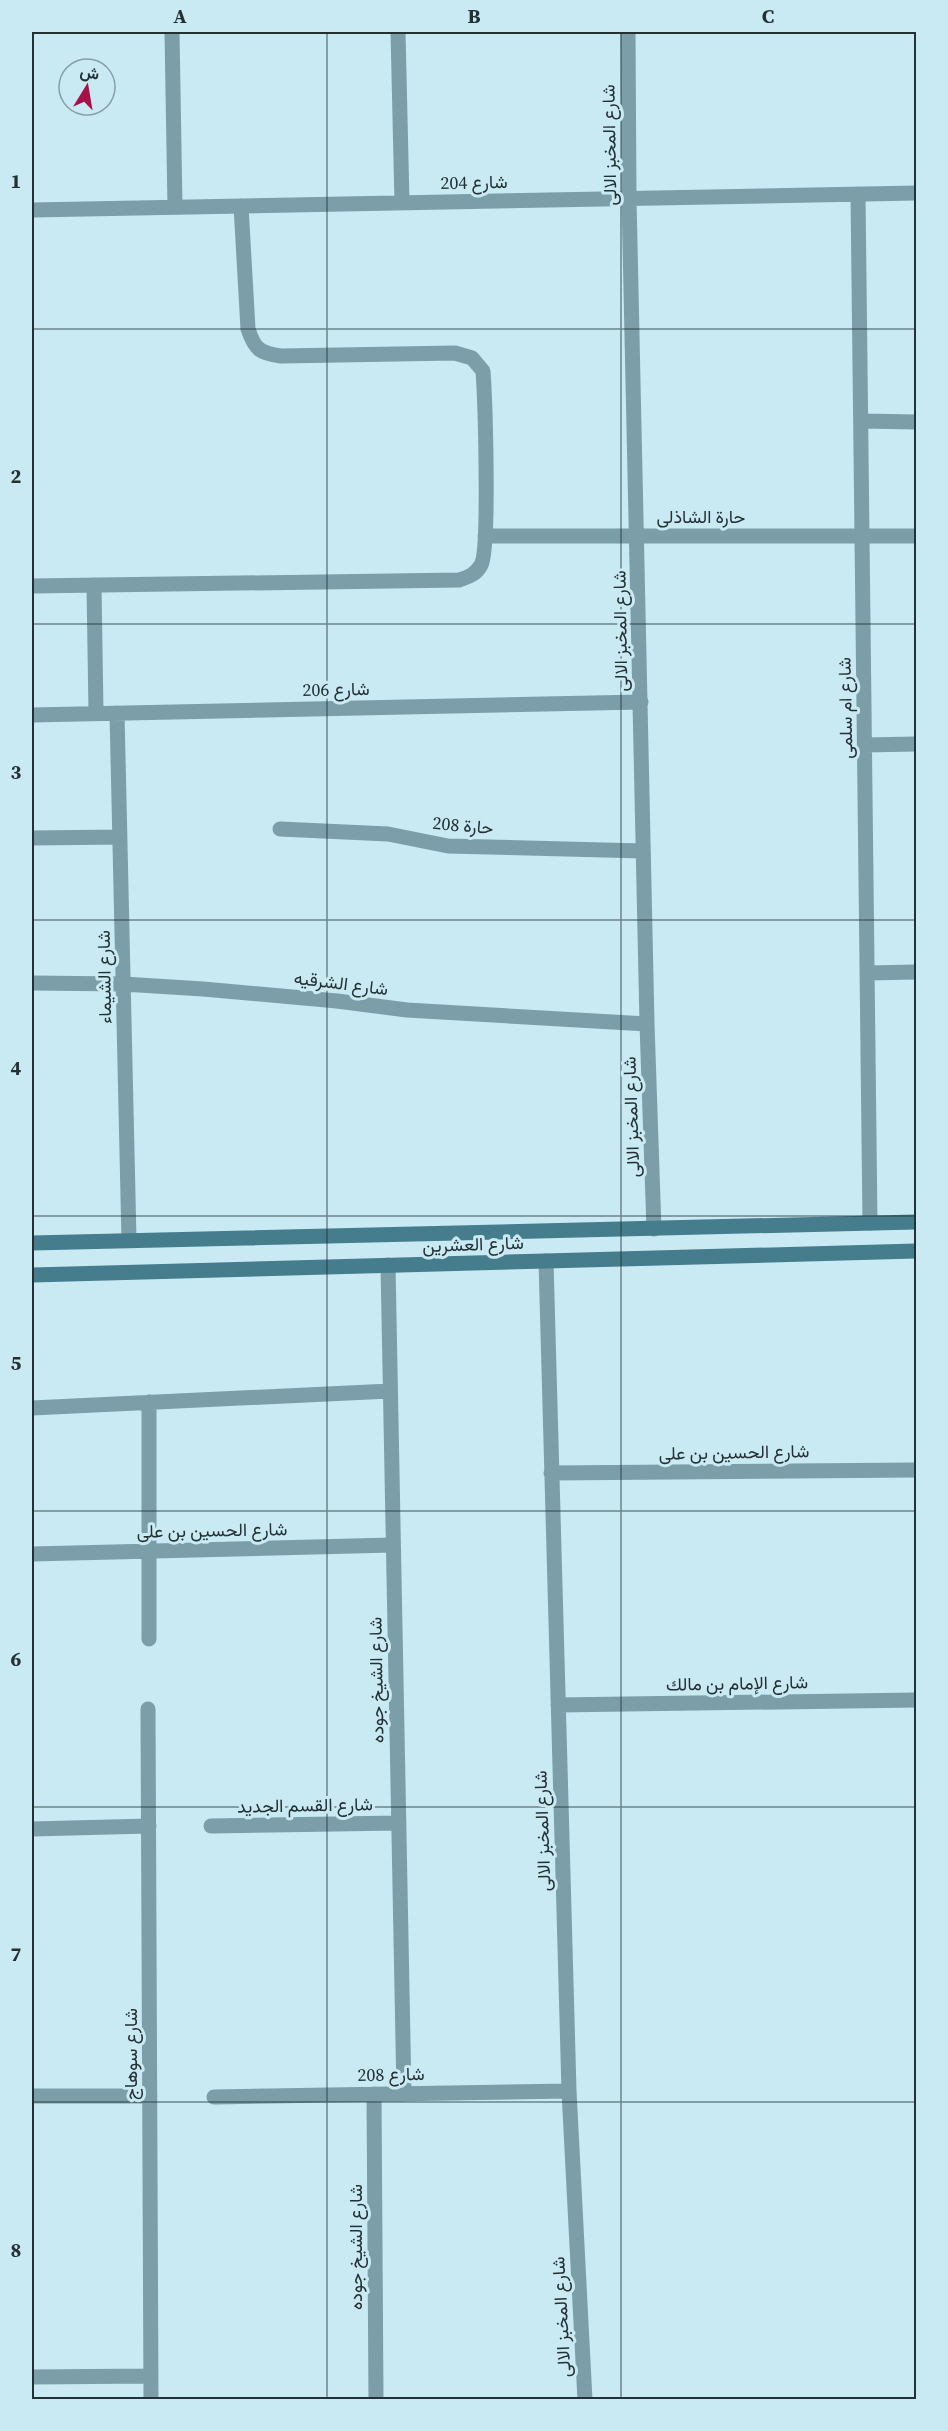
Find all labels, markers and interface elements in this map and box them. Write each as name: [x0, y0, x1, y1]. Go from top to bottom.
text: A: [173, 2, 187, 30]
text: B: [467, 2, 481, 30]
text: C: [762, 2, 774, 30]
north arrow: [57, 57, 117, 117]
text: ش: [78, 60, 101, 85]
street label: شارع المخبز الالى: [595, 84, 623, 206]
text: 1: [11, 167, 21, 195]
street label: شارع 204: [440, 169, 508, 195]
text: 2: [11, 462, 22, 490]
street label: حارة الشاذلى: [657, 504, 745, 529]
street label: شارع المخبز الالى: [606, 570, 634, 692]
street label: شارع ام سلمى: [832, 657, 858, 759]
street label: شارع 206: [302, 676, 370, 702]
text: 3: [11, 758, 22, 786]
street label: حارة 208: [431, 810, 495, 840]
street label: شارع الشيماء: [91, 930, 117, 1024]
street label: شارع الشرقيه: [292, 965, 390, 1001]
text: 4: [11, 1054, 22, 1082]
street label: شارع المخبز الالى: [616, 1056, 646, 1178]
street label: شارع العشرين: [422, 1230, 524, 1258]
text: 5: [11, 1349, 22, 1377]
street label: شارع الحسين بن على: [658, 1438, 810, 1466]
street label: شارع الحسين بن على: [136, 1516, 288, 1544]
street label: شارع الشيخ جوده: [362, 1617, 390, 1743]
text: 6: [11, 1645, 22, 1673]
street label: شارع الإمام بن مالك: [666, 1669, 808, 1697]
street label: شارع المخبز الالى: [527, 1770, 557, 1892]
street label: شارع القسم الجديد: [237, 1791, 373, 1819]
text: 7: [11, 1940, 22, 1968]
street label: شارع سوهاج: [118, 2008, 143, 2100]
street label: شارع 208: [357, 2061, 425, 2087]
street label: شارع الشيخ جوده: [343, 2184, 368, 2310]
text: 8: [11, 2236, 21, 2264]
street label: شارع المخبز الالى: [545, 2256, 577, 2378]

